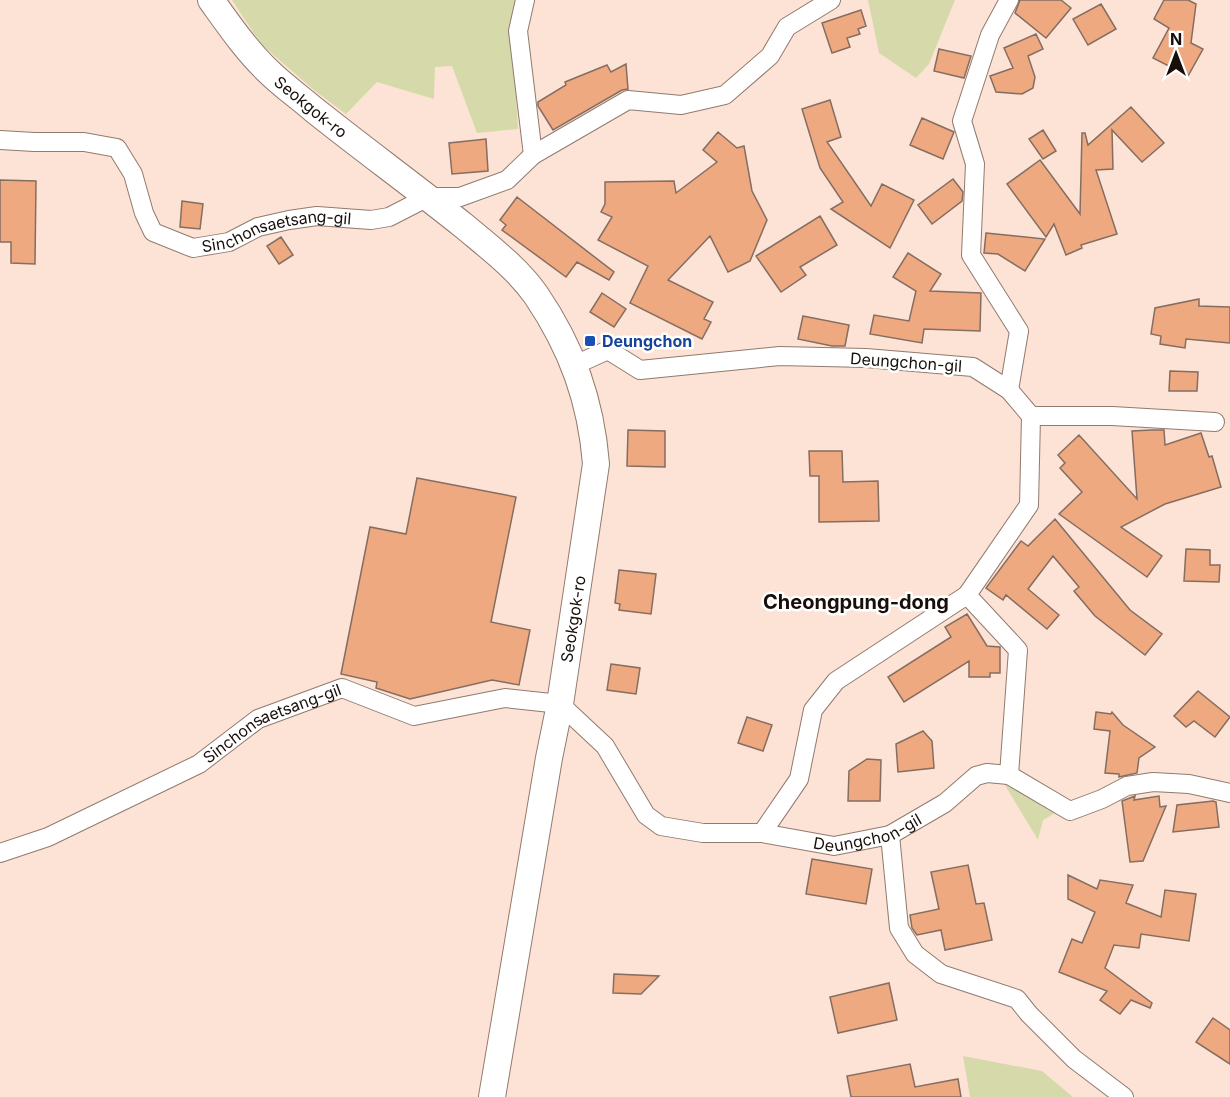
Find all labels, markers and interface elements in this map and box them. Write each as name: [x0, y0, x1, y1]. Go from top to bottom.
north arrow: [1146, 24, 1206, 84]
text: N: [1170, 29, 1182, 49]
street label: Seokgok-ro: [270, 72, 351, 142]
street label: Sinchonsaetsang-gil: [200, 206, 352, 256]
place label: Deungchon: [602, 331, 692, 351]
marker: Deungchon: [583, 334, 597, 348]
street label: Deungchon-gil: [849, 348, 963, 376]
street label: Seokgok-ro: [556, 574, 590, 664]
district label: Cheongpung-dong: [763, 590, 949, 614]
street label: Sinchonsaetsang-gil: [199, 679, 344, 768]
street label: Deungchon-gil: [812, 809, 925, 856]

